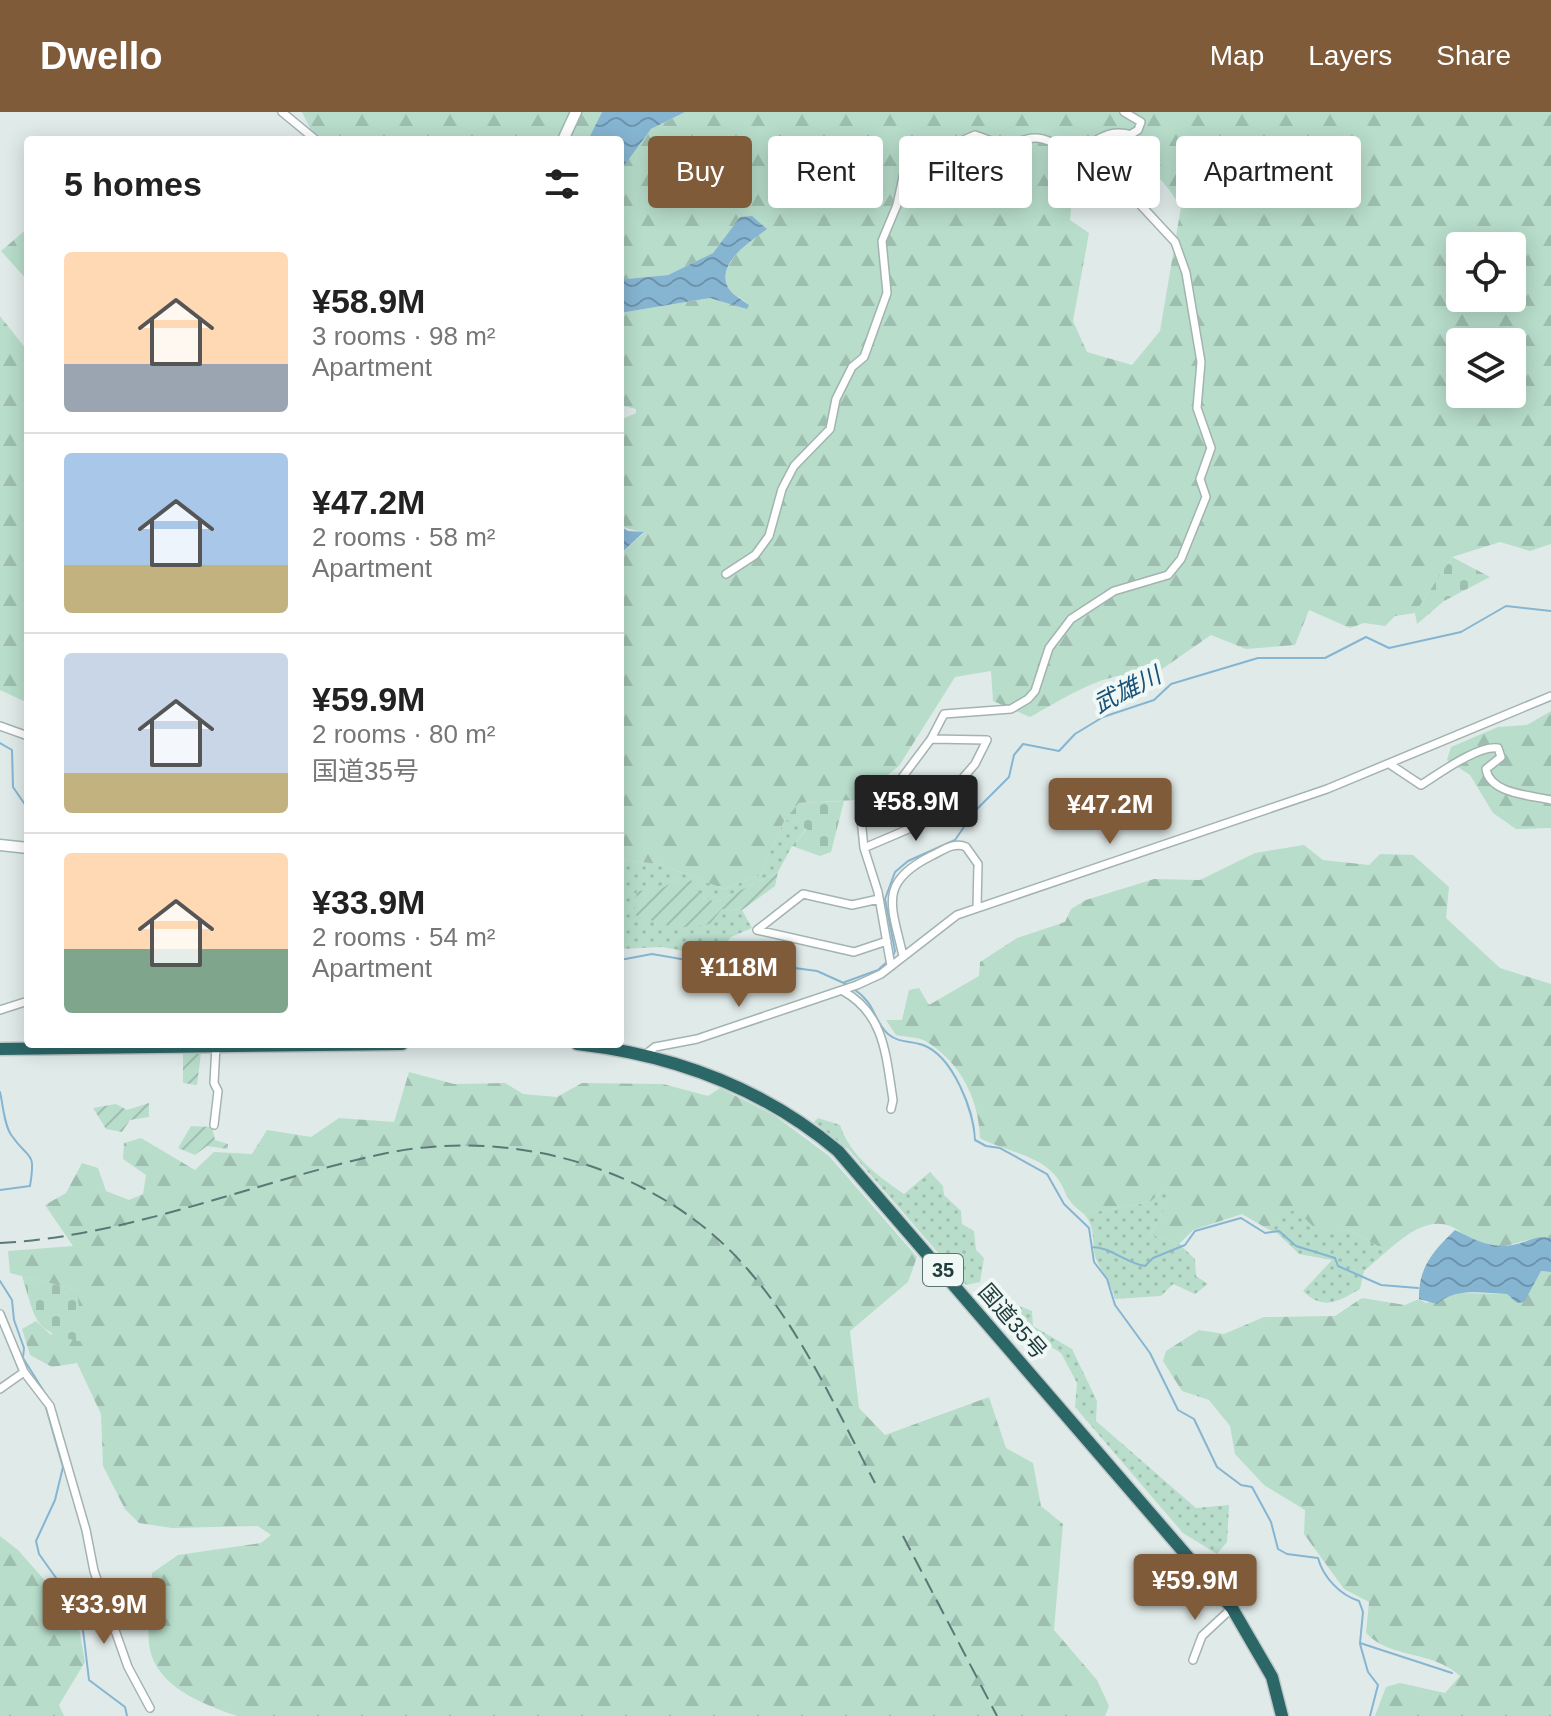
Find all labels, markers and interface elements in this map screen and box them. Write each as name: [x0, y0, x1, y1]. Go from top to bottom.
text: Dwello: [40, 35, 162, 77]
text: Map: [1210, 40, 1264, 71]
text: Layers: [1308, 40, 1392, 71]
text: Share: [1436, 40, 1511, 71]
chip: Buy: [648, 136, 752, 208]
chip: Rent: [768, 136, 883, 208]
chip: Filters: [899, 136, 1032, 208]
chip: New: [1048, 136, 1160, 208]
chip: Apartment: [1176, 136, 1361, 208]
icon: filters: [540, 162, 584, 206]
text: 5 homes: [64, 165, 202, 203]
map controls: [1446, 232, 1526, 408]
button: locate: [1446, 232, 1526, 312]
text: ¥58.9M: [312, 282, 425, 320]
icon: home: [128, 284, 224, 380]
text: 3 rooms · 98 m²: [312, 321, 496, 351]
button: layers: [1446, 328, 1526, 408]
text: Apartment: [312, 352, 432, 382]
text: ¥47.2M: [312, 483, 425, 521]
icon: home: [128, 485, 224, 581]
text: 2 rooms · 58 m²: [312, 522, 496, 552]
text: Apartment: [312, 553, 432, 583]
water label: 武雄川: [1089, 660, 1168, 718]
text: ¥59.9M: [312, 680, 425, 718]
icon: home: [128, 685, 224, 781]
text: 2 rooms · 80 m²: [312, 719, 496, 749]
text: 国道35号: [312, 756, 419, 786]
pin: ¥58.9M: [851, 775, 981, 843]
pin: ¥47.2M: [1045, 778, 1175, 846]
text: ¥58.9M: [873, 786, 959, 816]
text: ¥47.2M: [1067, 789, 1153, 819]
text: ¥33.9M: [312, 883, 425, 921]
icon: home: [128, 885, 224, 981]
text: 2 rooms · 54 m²: [312, 922, 496, 952]
pin: ¥118M: [683, 941, 795, 1009]
text: ¥118M: [700, 952, 778, 982]
text: Apartment: [312, 953, 432, 983]
road number: 35: [923, 1254, 963, 1286]
street label: 国道35号: [974, 1279, 1052, 1364]
pin: ¥59.9M: [1130, 1554, 1260, 1622]
text: ¥59.9M: [1152, 1565, 1238, 1595]
pin: ¥33.9M: [39, 1578, 169, 1646]
text: ¥33.9M: [61, 1589, 147, 1619]

